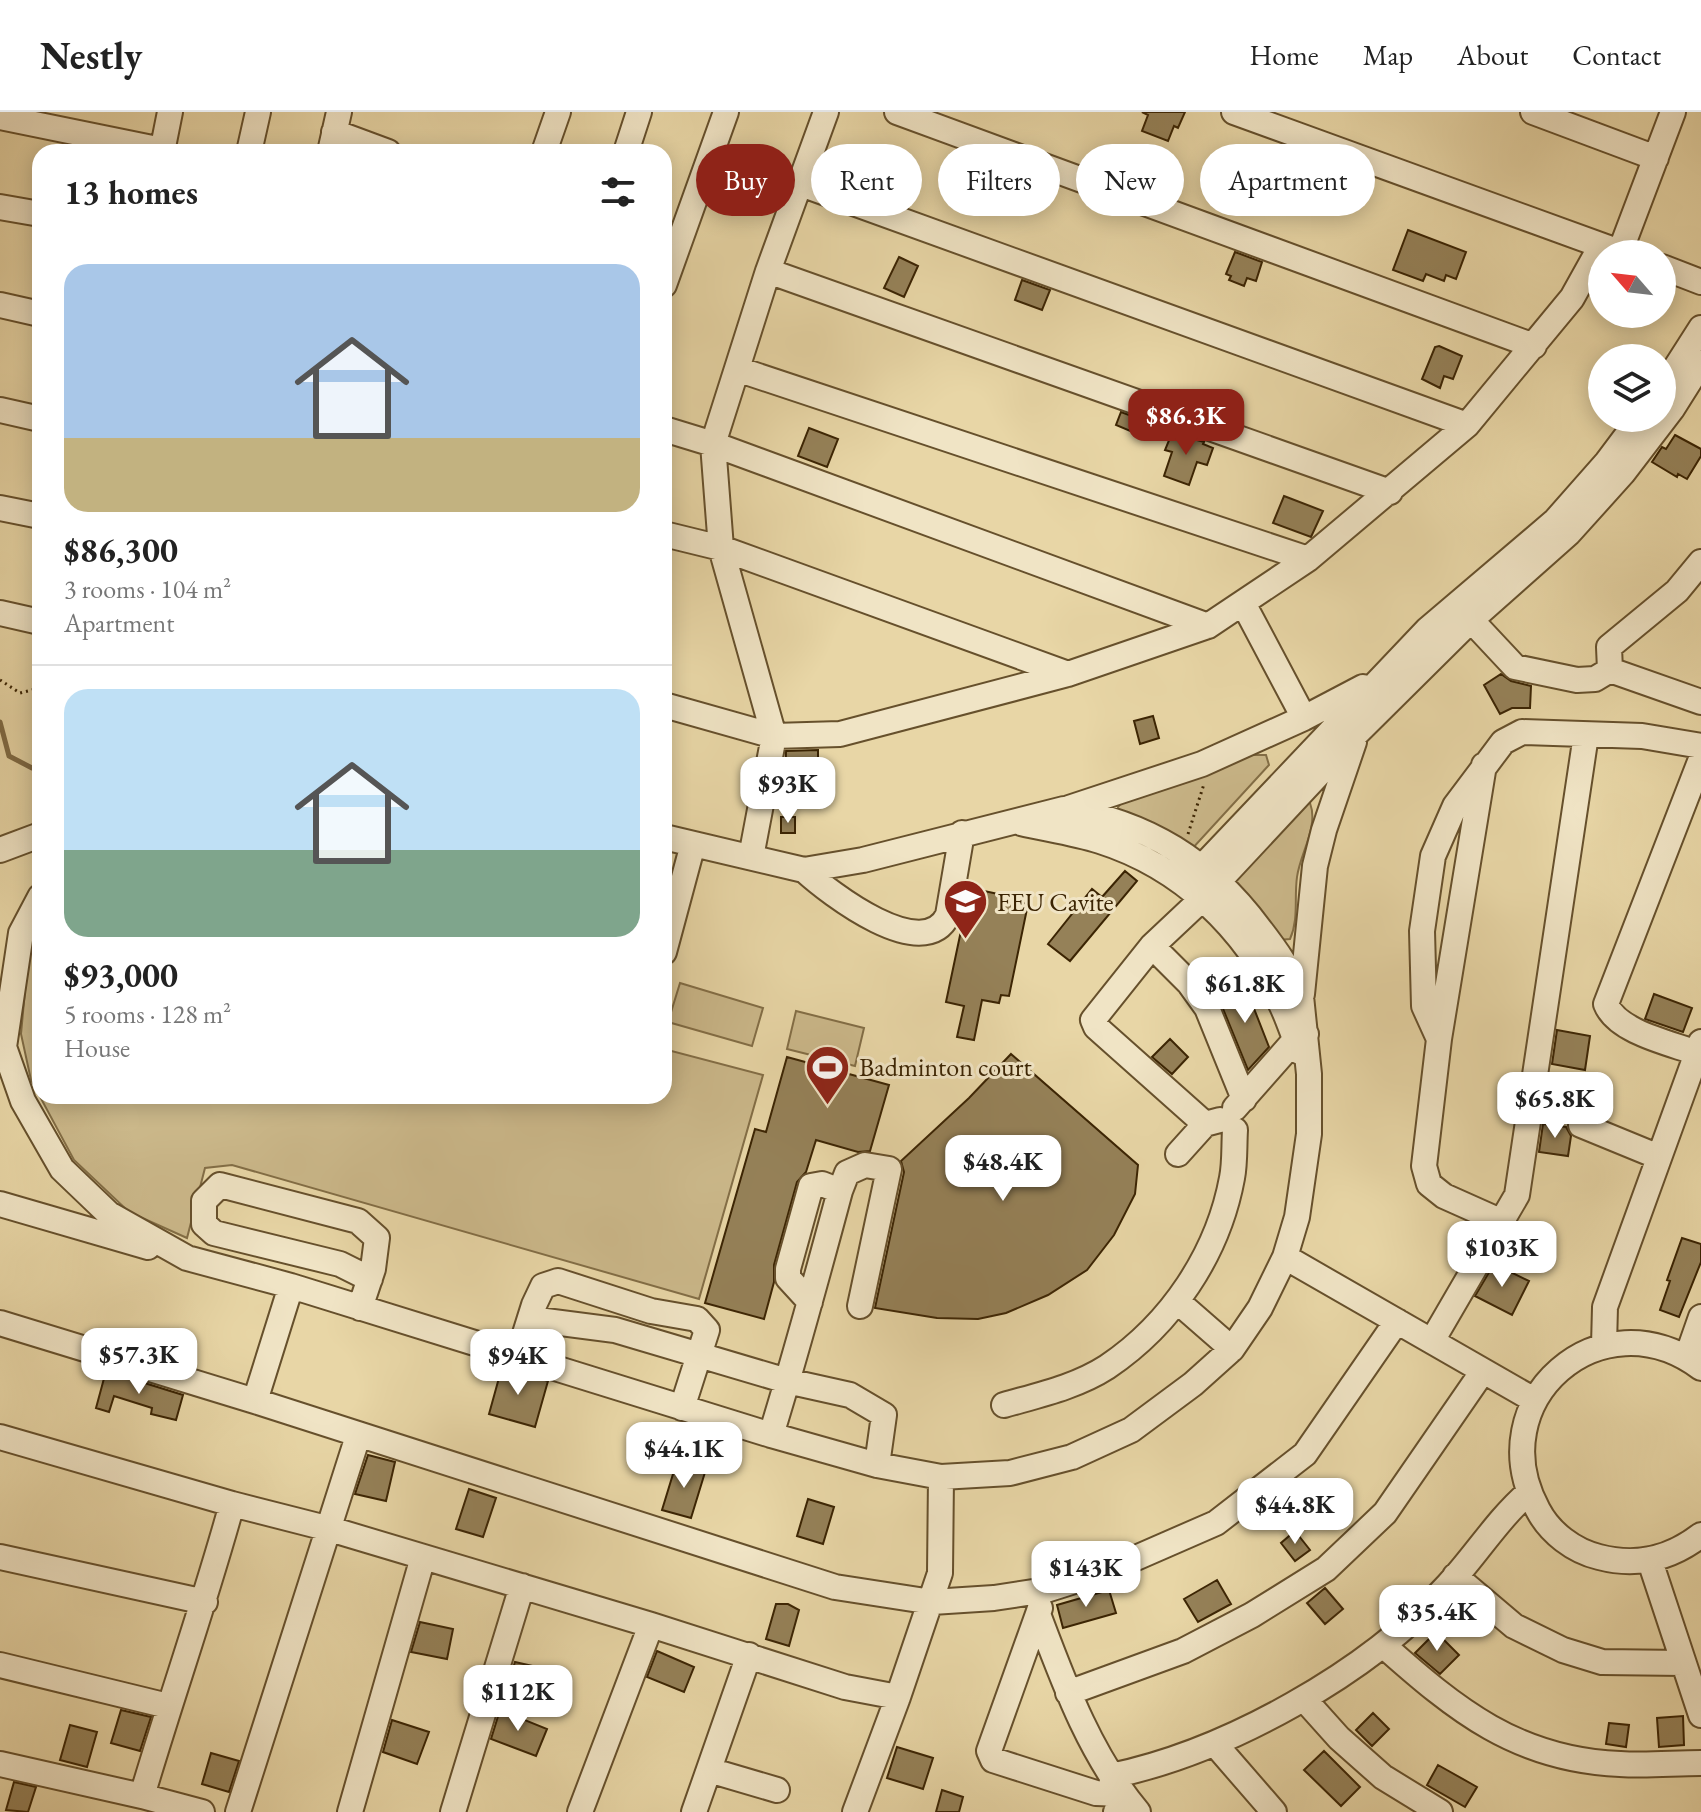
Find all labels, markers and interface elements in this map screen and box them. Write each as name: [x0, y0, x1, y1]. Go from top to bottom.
text: Nestly: [40, 31, 142, 80]
text: Home: [1249, 37, 1319, 73]
text: Map: [1363, 37, 1413, 73]
text: About: [1457, 37, 1528, 73]
text: Contact: [1572, 37, 1661, 73]
chip: Buy: [696, 144, 795, 216]
chip: Rent: [811, 144, 922, 216]
chip: Filters: [938, 144, 1060, 216]
chip: New: [1076, 144, 1184, 216]
chip: Apartment: [1200, 144, 1375, 216]
text: 13 homes: [64, 170, 198, 214]
icon: filters: [596, 170, 640, 214]
north arrow: [1588, 240, 1676, 328]
map controls: [1588, 240, 1676, 432]
icon: home: [280, 316, 424, 460]
button: layers: [1588, 344, 1676, 432]
pin: $86.3K: [1121, 389, 1251, 457]
text: $86.3K: [1146, 398, 1226, 432]
text: $86,300: [64, 528, 178, 572]
text: 3 rooms · 104 m²: [64, 572, 231, 606]
text: Apartment: [64, 606, 174, 640]
icon: home: [280, 741, 424, 885]
pin: $93K: [741, 757, 835, 825]
text: $93K: [758, 766, 818, 800]
school or university icon: FEU Cavite: [942, 878, 990, 941]
place label: FEU Cavite: [997, 885, 1114, 919]
text: $93,000: [64, 953, 178, 997]
pin: $61.8K: [1180, 957, 1310, 1025]
text: $61.8K: [1205, 966, 1285, 1000]
text: 5 rooms · 128 m²: [64, 997, 231, 1031]
text: House: [64, 1031, 130, 1065]
sports icon: Badminton court: [804, 1043, 852, 1106]
place label: Badminton court: [859, 1050, 1032, 1084]
pin: $65.8K: [1490, 1072, 1620, 1140]
text: $65.8K: [1515, 1081, 1595, 1115]
pin: $48.4K: [938, 1135, 1068, 1203]
text: $48.4K: [963, 1144, 1043, 1178]
pin: $103K: [1446, 1221, 1558, 1289]
text: $103K: [1465, 1230, 1539, 1264]
pin: $57.3K: [74, 1328, 204, 1396]
pin: $94K: [471, 1329, 565, 1397]
text: $57.3K: [99, 1337, 179, 1371]
text: $94K: [488, 1338, 548, 1372]
pin: $44.1K: [619, 1422, 749, 1490]
text: $44.1K: [644, 1431, 724, 1465]
pin: $44.8K: [1230, 1478, 1360, 1546]
text: $44.8K: [1255, 1487, 1335, 1521]
pin: $143K: [1030, 1541, 1142, 1609]
text: $143K: [1049, 1550, 1123, 1584]
pin: $35.4K: [1372, 1585, 1502, 1653]
text: $35.4K: [1397, 1594, 1477, 1628]
pin: $112K: [462, 1665, 574, 1733]
text: $112K: [481, 1674, 555, 1708]

